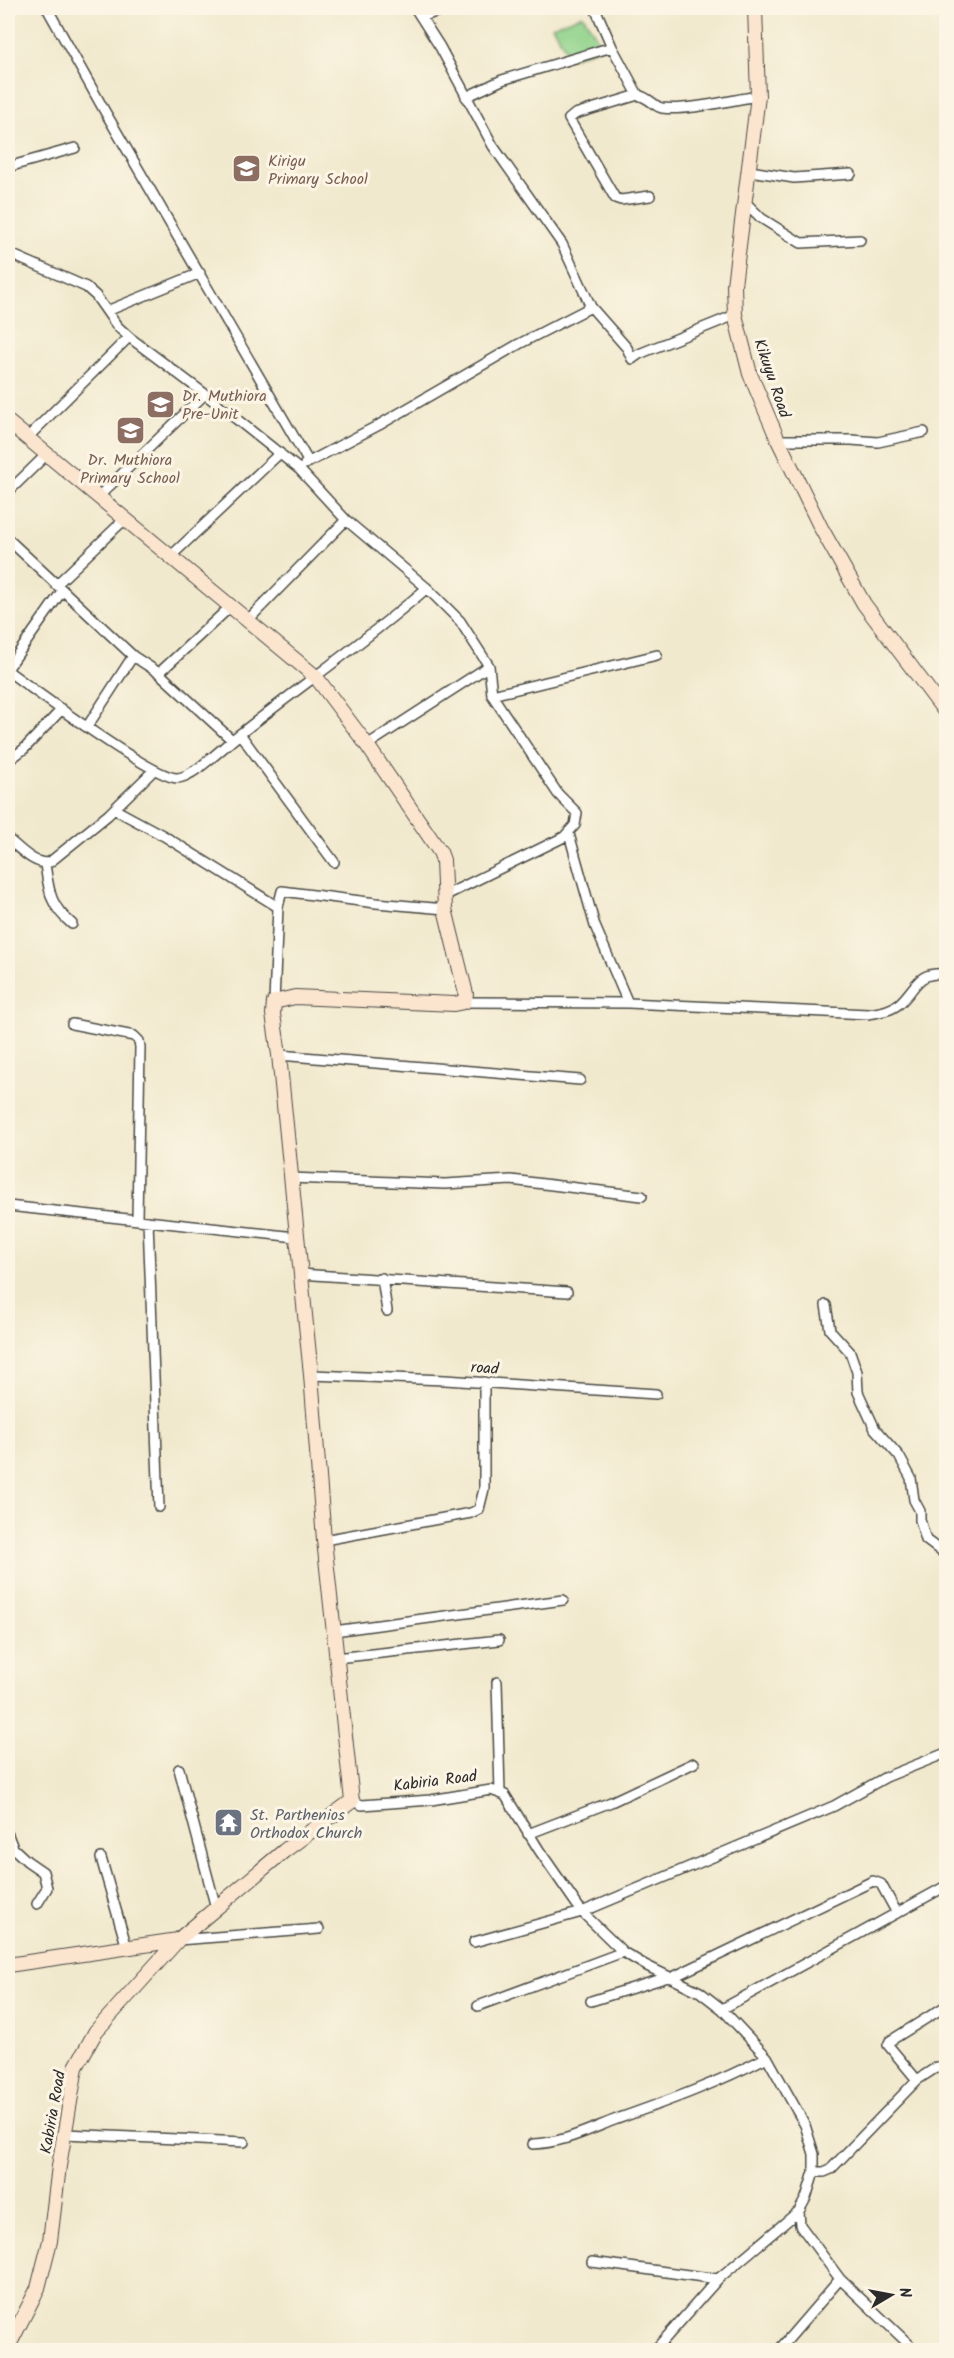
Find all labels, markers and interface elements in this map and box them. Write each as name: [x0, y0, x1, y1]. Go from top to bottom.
place label: Kirigu Primary School: [268, 149, 368, 192]
school or university icon: Kirigu Primary School: [231, 153, 263, 185]
street label: Kikuyu Road: [746, 336, 797, 422]
place label: Dr. Muthiora Pre-Unit: [182, 384, 267, 427]
school or university icon: Dr. Muthiora Pre-Unit: [145, 388, 177, 420]
school or university icon: Dr. Muthiora Primary School: [114, 415, 146, 447]
place label: Dr. Muthiora Primary School: [80, 448, 180, 491]
street label: road: [470, 1355, 501, 1382]
street label: Kabiria Road: [392, 1764, 480, 1799]
place label: St. Parthenios Orthodox Church: [250, 1803, 362, 1846]
temple icon: St. Parthenios Orthodox Church: [213, 1807, 245, 1839]
street label: Kabiria Road: [34, 2068, 73, 2156]
north arrow: [861, 2265, 921, 2325]
text: N: [891, 2286, 917, 2300]

